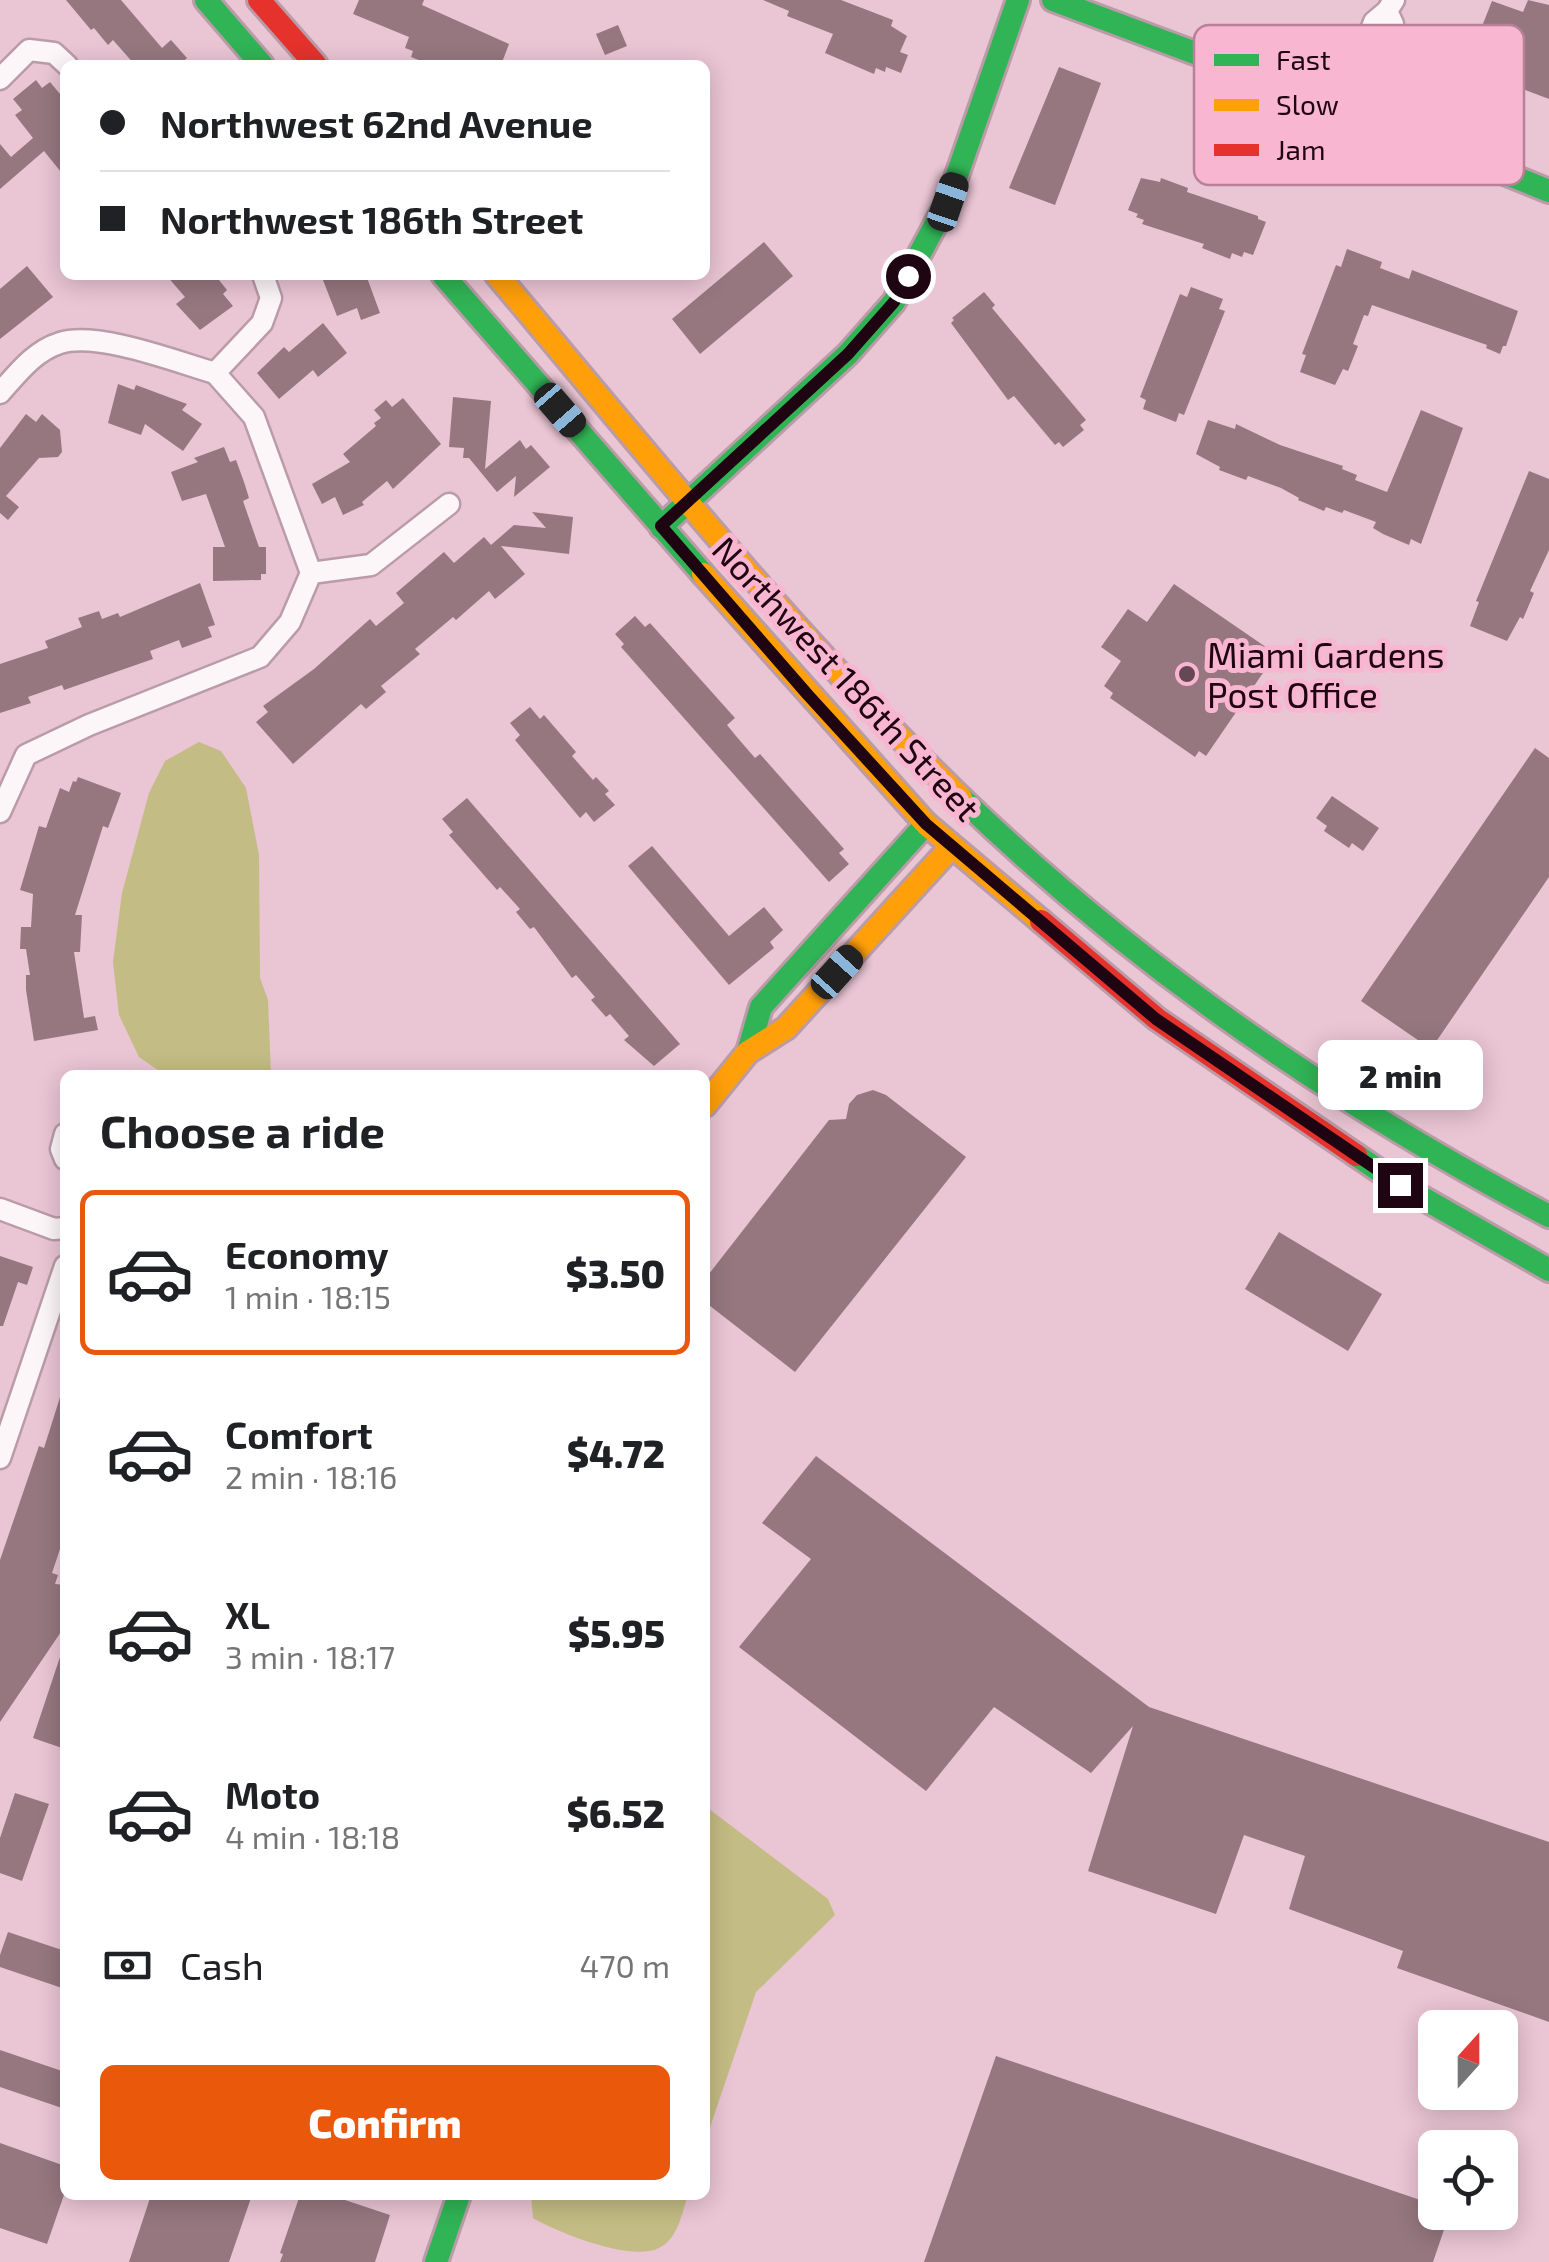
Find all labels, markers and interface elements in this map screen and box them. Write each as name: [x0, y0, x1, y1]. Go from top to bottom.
legend: [1194, 25, 1524, 185]
text: Fast: [1276, 42, 1331, 76]
text: Slow: [1276, 87, 1339, 121]
text: Northwest 62nd Avenue: [160, 100, 593, 146]
text: Jam: [1276, 132, 1325, 166]
car: [924, 169, 972, 235]
text: Northwest 186th Street: [160, 196, 583, 242]
route start: [886, 254, 931, 299]
car: [529, 378, 591, 442]
street label: Northwest 186th Street: [705, 527, 989, 829]
place label: Miami Gardens Post Office: [1207, 633, 1445, 715]
marker: Miami Gardens Post Office: [1176, 663, 1198, 685]
car: [806, 940, 868, 1004]
callout: 2 min: [1318, 1040, 1482, 1110]
text: 2 min: [1359, 1056, 1442, 1094]
text: Choose a ride: [100, 1103, 385, 1157]
route end: [1378, 1163, 1423, 1208]
icon: car: [105, 1228, 195, 1318]
text: Economy: [225, 1231, 389, 1277]
text: $3.50: [565, 1250, 665, 1296]
text: 1 min · 18:15: [225, 1277, 391, 1315]
icon: car: [105, 1408, 195, 1498]
text: Comfort: [225, 1411, 373, 1457]
text: $4.72: [567, 1430, 665, 1476]
text: 2 min · 18:16: [225, 1457, 397, 1495]
icon: car: [105, 1588, 195, 1678]
text: XL: [225, 1591, 270, 1637]
text: $5.95: [568, 1610, 665, 1656]
text: 3 min · 18:17: [225, 1637, 395, 1675]
icon: car: [105, 1768, 195, 1858]
text: Moto: [225, 1771, 320, 1817]
text: $6.52: [567, 1790, 665, 1836]
text: 4 min · 18:18: [225, 1817, 400, 1855]
icon: cash: [100, 1938, 155, 1993]
text: Cash: [180, 1942, 264, 1988]
text: 470 m: [579, 1946, 670, 1984]
north arrow: [1418, 2010, 1518, 2110]
map controls: [1418, 2010, 1518, 2230]
button: Confirm: [100, 2065, 670, 2180]
button: locate: [1418, 2130, 1518, 2230]

